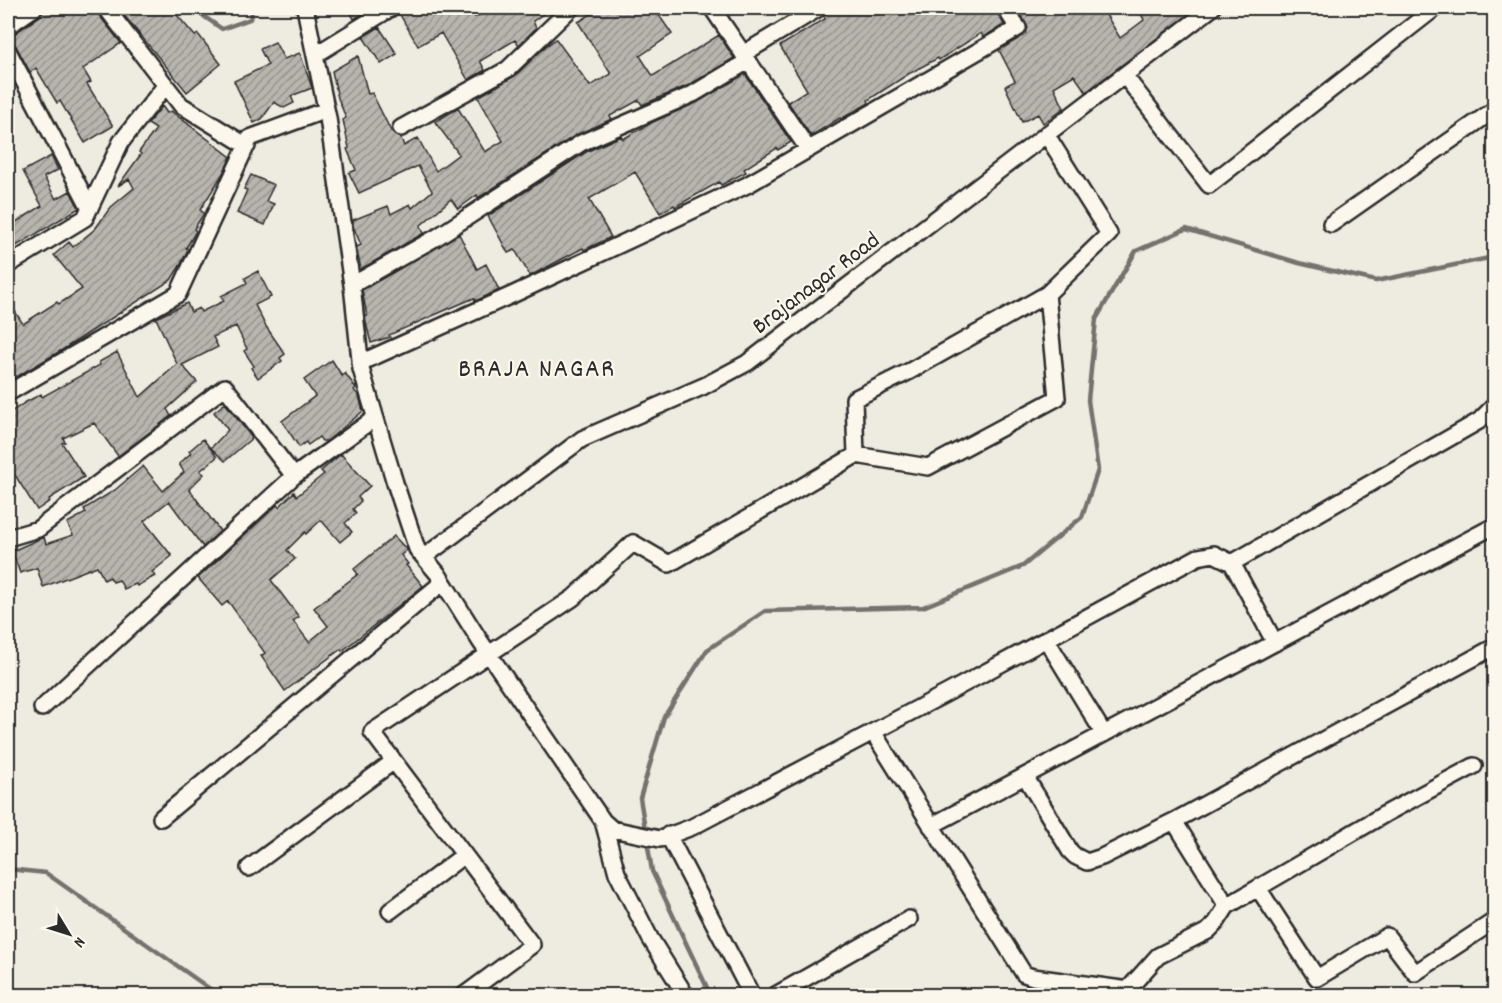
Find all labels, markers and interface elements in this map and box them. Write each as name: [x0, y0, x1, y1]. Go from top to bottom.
street label: Brajanagar Road: [746, 225, 888, 344]
district label: BRAJA NAGAR: [458, 351, 616, 390]
north arrow: [39, 904, 99, 964]
text: N: [67, 932, 90, 952]

